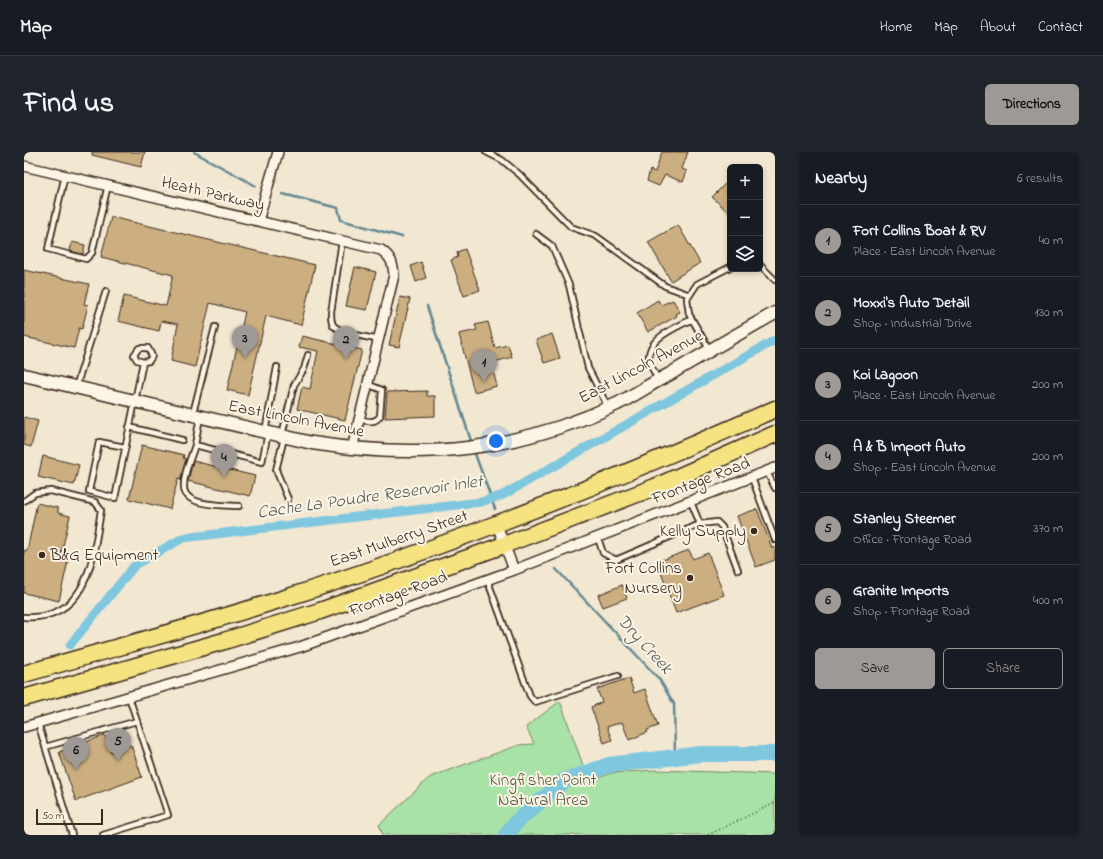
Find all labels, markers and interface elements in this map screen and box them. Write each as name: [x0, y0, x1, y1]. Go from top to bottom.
text: Map: [20, 14, 52, 41]
text: Home: [880, 17, 912, 38]
text: Map: [934, 17, 958, 38]
text: About: [980, 17, 1016, 38]
text: Contact: [1038, 17, 1083, 38]
text: Find us: [24, 84, 114, 125]
button: Directions: [985, 84, 1079, 125]
map controls: [727, 164, 763, 272]
button: +: [727, 164, 763, 200]
text: Nearby: [815, 166, 867, 191]
text: 6 results: [1017, 169, 1063, 188]
street label: Heath Parkway: [159, 170, 267, 219]
button: −: [727, 200, 763, 236]
text: Fort Collins Boat & RV: [853, 220, 985, 242]
text: 1: [826, 231, 830, 250]
text: 40 m: [1039, 231, 1063, 250]
button: layers: [727, 236, 763, 272]
text: Place · East Lincoln Avenue: [853, 242, 995, 261]
text: Moxxi's Auto Detail: [853, 292, 969, 314]
text: 2: [825, 303, 831, 322]
text: 130 m: [1035, 303, 1063, 322]
text: Shop · Industrial Drive: [853, 314, 972, 333]
street label: East Lincoln Avenue: [574, 323, 708, 410]
pin: 3: [232, 325, 258, 358]
pin: 2: [333, 326, 359, 359]
pin: 1: [471, 349, 497, 382]
text: Koi Lagoon: [853, 364, 918, 386]
text: 3: [825, 375, 831, 394]
text: 200 m: [1032, 375, 1063, 394]
text: Place · East Lincoln Avenue: [853, 386, 995, 405]
street label: East Lincoln Avenue: [226, 394, 367, 445]
your location: [486, 431, 506, 451]
text: A & B Import Auto: [853, 436, 966, 458]
pin: 4: [211, 444, 237, 477]
text: 4: [825, 447, 831, 466]
text: 200 m: [1032, 447, 1063, 466]
street label: Frontage Road: [647, 451, 755, 513]
text: Shop · East Lincoln Avenue: [853, 458, 996, 477]
water label: Cache La Poudre Reservoir Inlet: [256, 469, 486, 527]
street label: East Mulberry Street: [327, 504, 472, 575]
text: Stanley Steemer: [853, 508, 956, 530]
place label: Kelly Supply: [660, 519, 746, 545]
text: 5: [824, 519, 832, 538]
text: 370 m: [1033, 519, 1063, 538]
marker: Kelly Supply: [749, 526, 759, 536]
text: Office · Frontage Road: [853, 530, 972, 549]
place label: B&G Equipment: [49, 543, 159, 568]
marker: B&G Equipment: [37, 550, 47, 560]
place label: Fort Collins Nursery: [604, 556, 682, 602]
street label: Frontage Road: [344, 564, 452, 626]
marker: Fort Collins Nursery: [685, 573, 695, 583]
text: Granite Imports: [853, 580, 949, 602]
text: 6: [825, 591, 831, 610]
text: 400 m: [1033, 591, 1063, 610]
text: Shop · Frontage Road: [853, 602, 970, 621]
water label: Dry Creek: [610, 609, 679, 682]
button: Save: [815, 648, 935, 689]
button: Share: [943, 648, 1063, 689]
pin: 5: [105, 728, 131, 761]
pin: 6: [63, 737, 89, 770]
park label: Kingfisher Point Natural Area: [490, 768, 597, 813]
scale bar: [36, 807, 103, 826]
text: 50 m: [42, 808, 64, 824]

